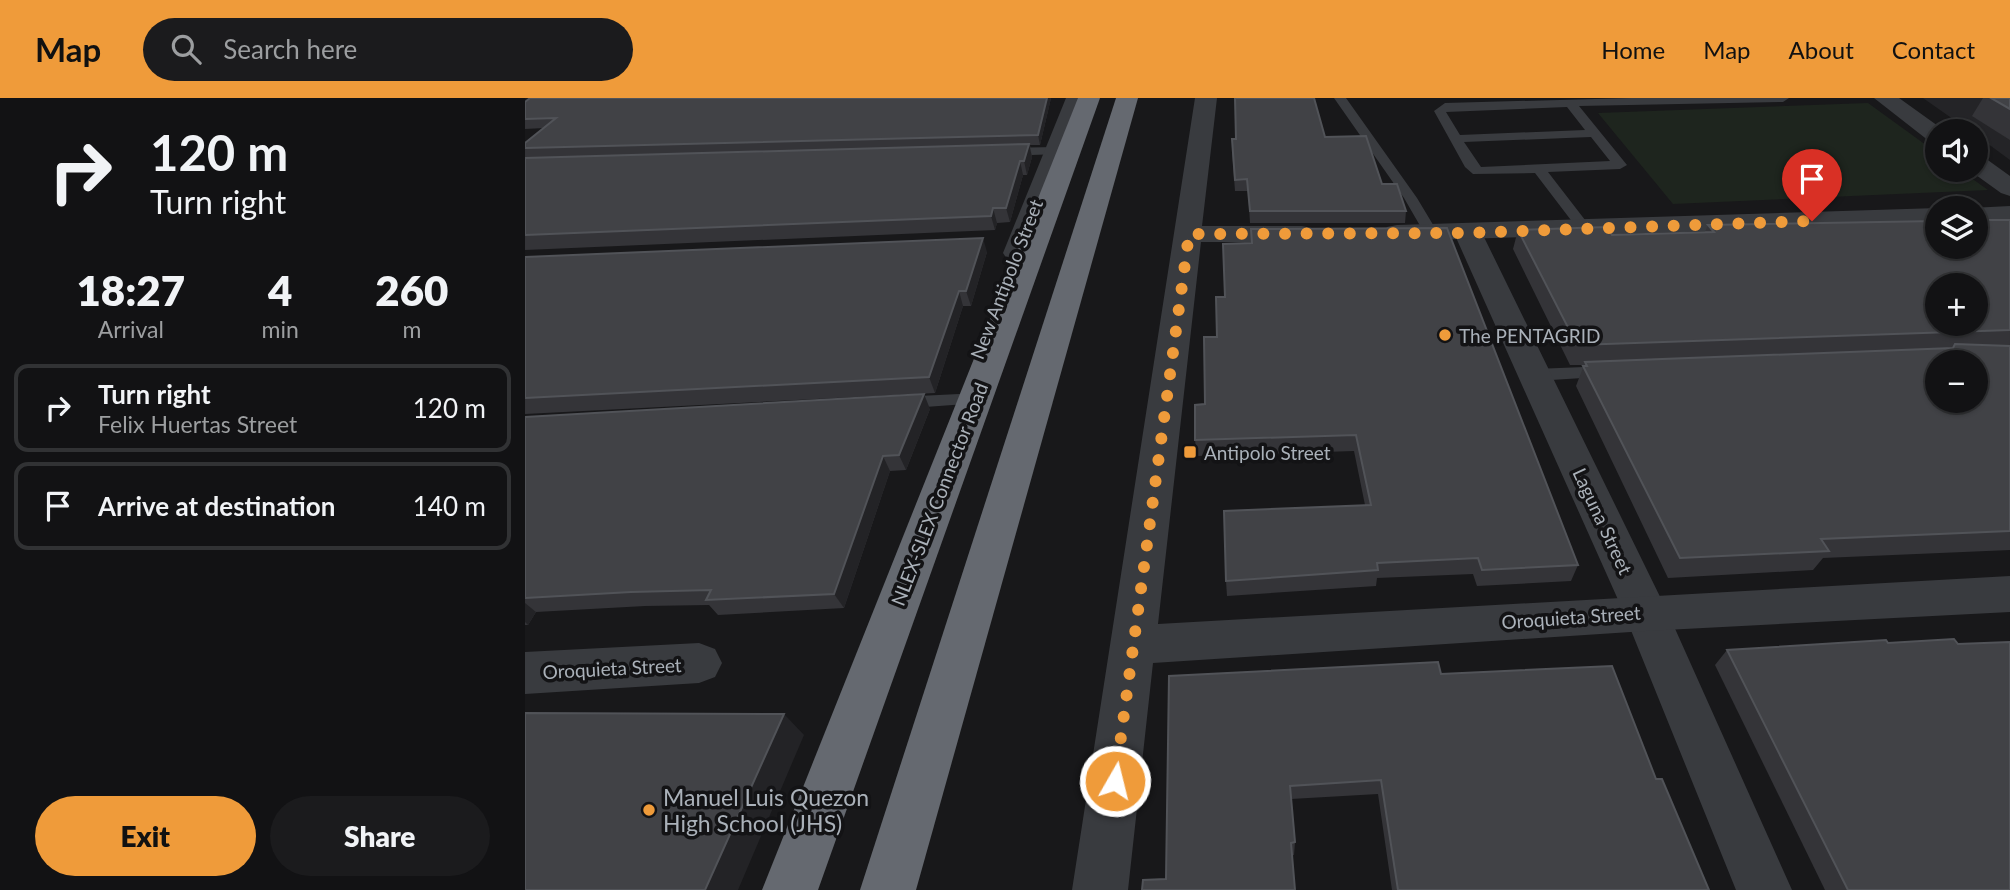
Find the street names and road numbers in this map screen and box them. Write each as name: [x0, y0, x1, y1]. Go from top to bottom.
street label: New Antipolo Street: [965, 196, 1047, 362]
street label: NLEX-SLEX Connector Road: [886, 379, 992, 609]
street label: Laguna Street: [1568, 464, 1638, 578]
street label: Oroquieta Street: [1501, 601, 1641, 633]
street label: Oroquieta Street: [542, 653, 682, 683]

